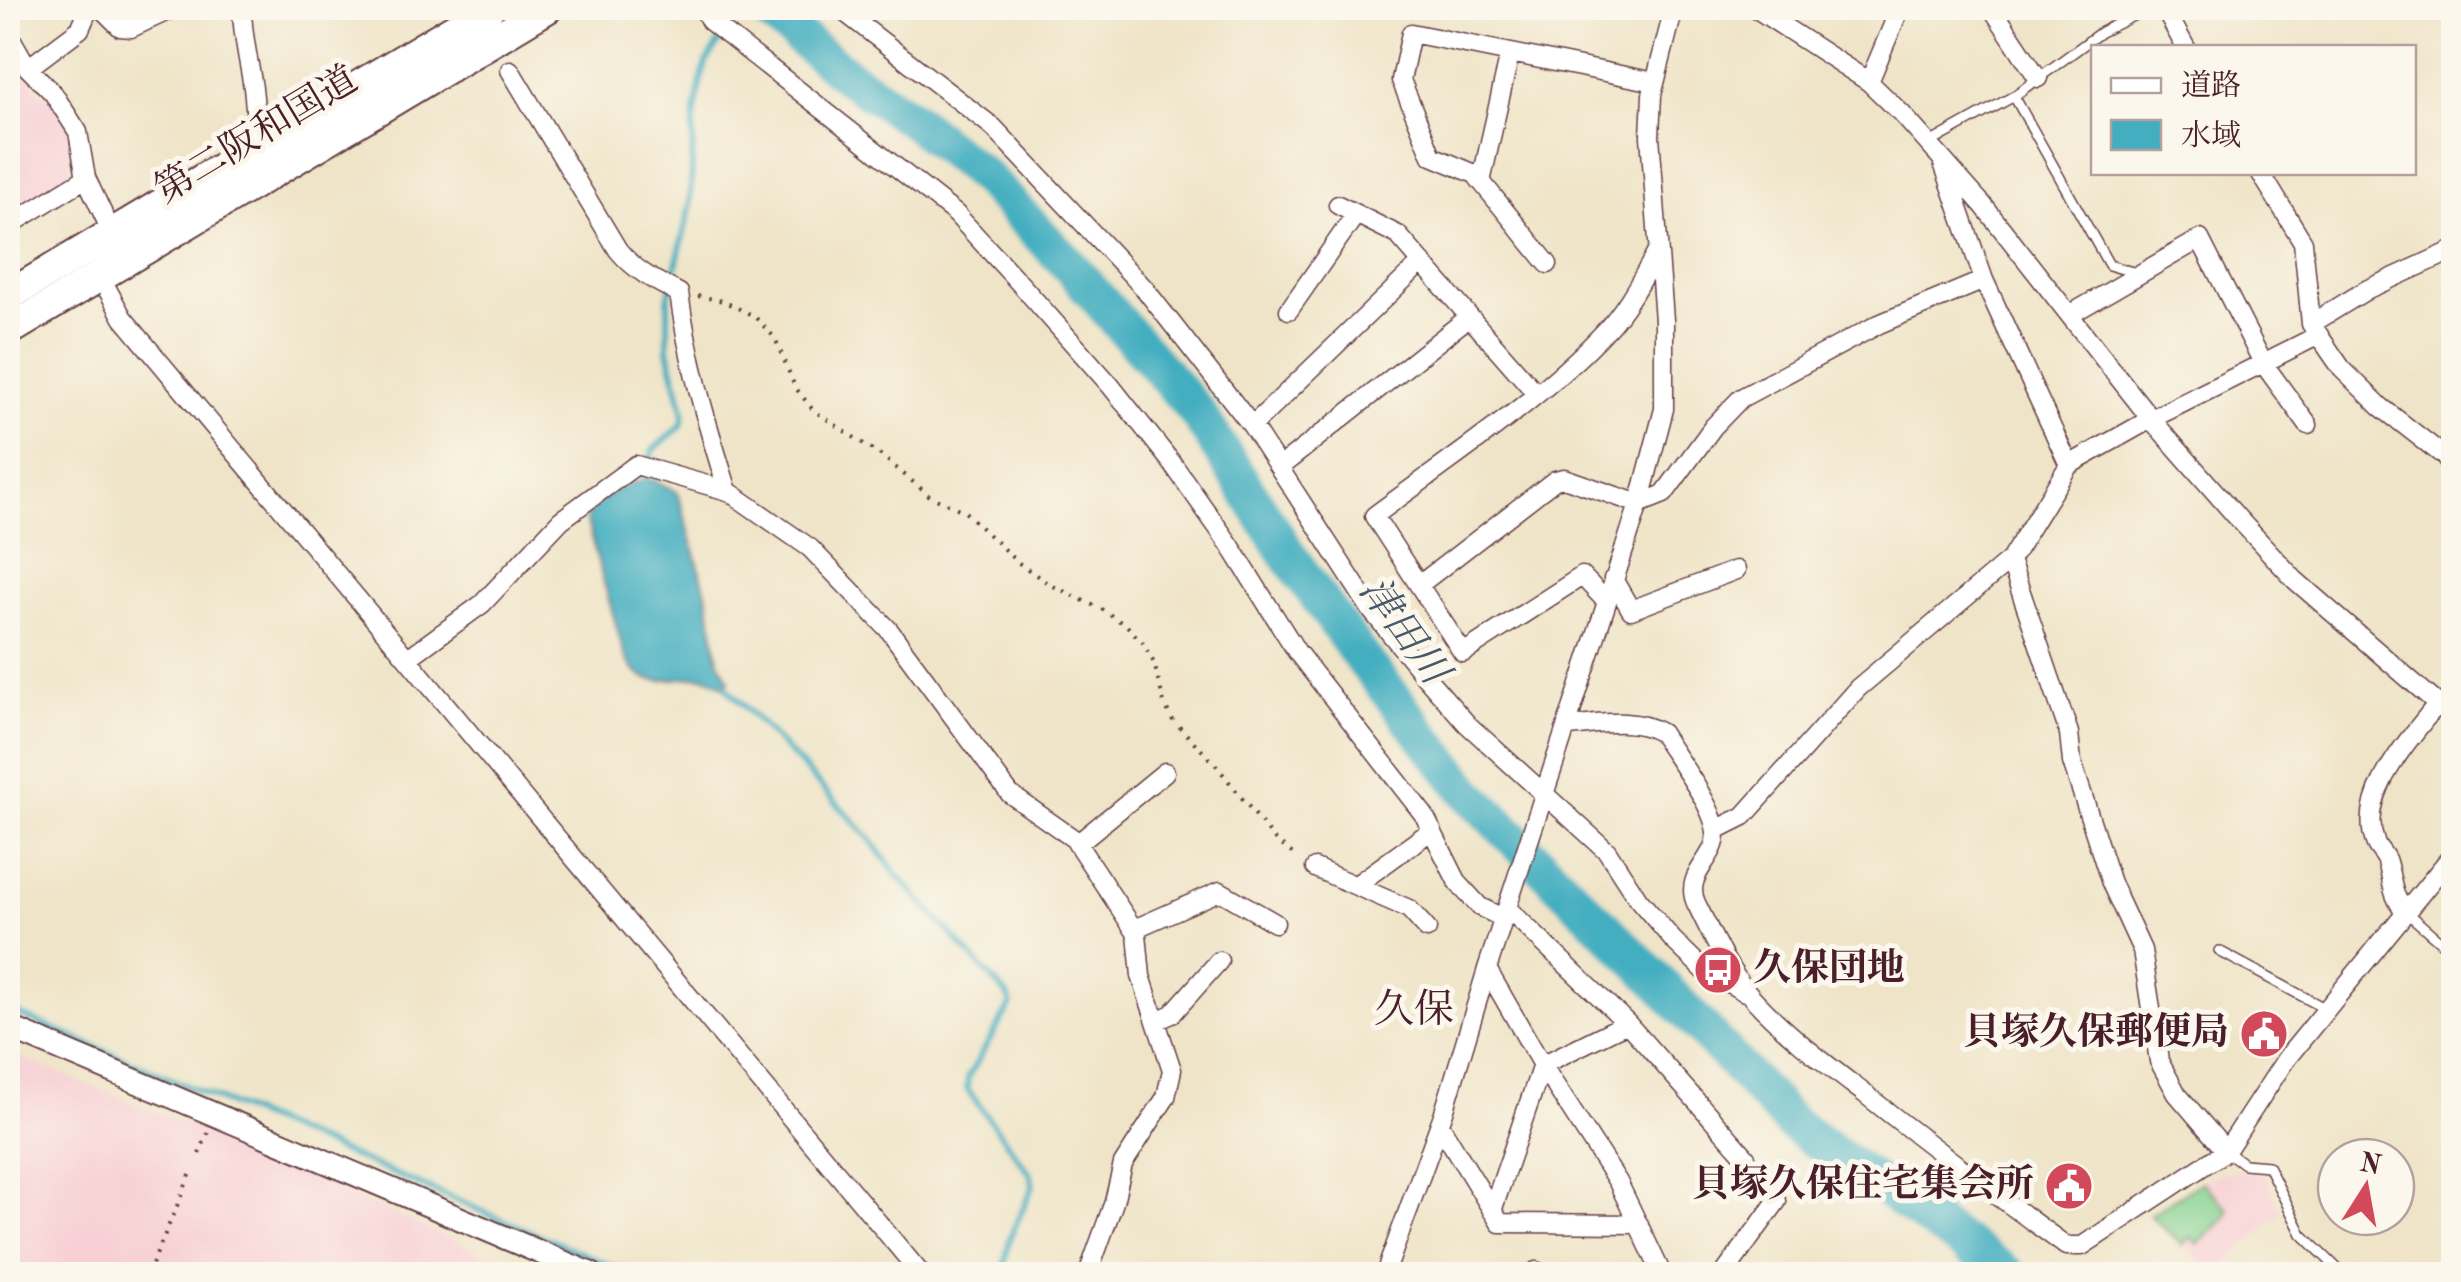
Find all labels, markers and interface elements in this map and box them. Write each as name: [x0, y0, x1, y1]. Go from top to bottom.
legend: [2091, 45, 2416, 175]
street label: 第二阪和国道: [148, 58, 365, 211]
text: 道路: [2181, 69, 2241, 102]
text: 水域: [2181, 119, 2241, 152]
water label: 津田川: [1351, 569, 1459, 696]
bus stop icon: 久保団地: [1692, 944, 1744, 996]
place label: 久保団地: [1753, 947, 1905, 989]
district label: 久保: [1374, 988, 1454, 1032]
public building icon: 貝塚久保郵便局: [2238, 1008, 2290, 1060]
place label: 貝塚久保郵便局: [1963, 1011, 2229, 1053]
north arrow: [2316, 1137, 2416, 1237]
text: N: [2357, 1150, 2384, 1181]
public building icon: 貝塚久保住宅集会所: [2043, 1160, 2095, 1212]
place label: 貝塚久保住宅集会所: [1692, 1163, 2034, 1205]

